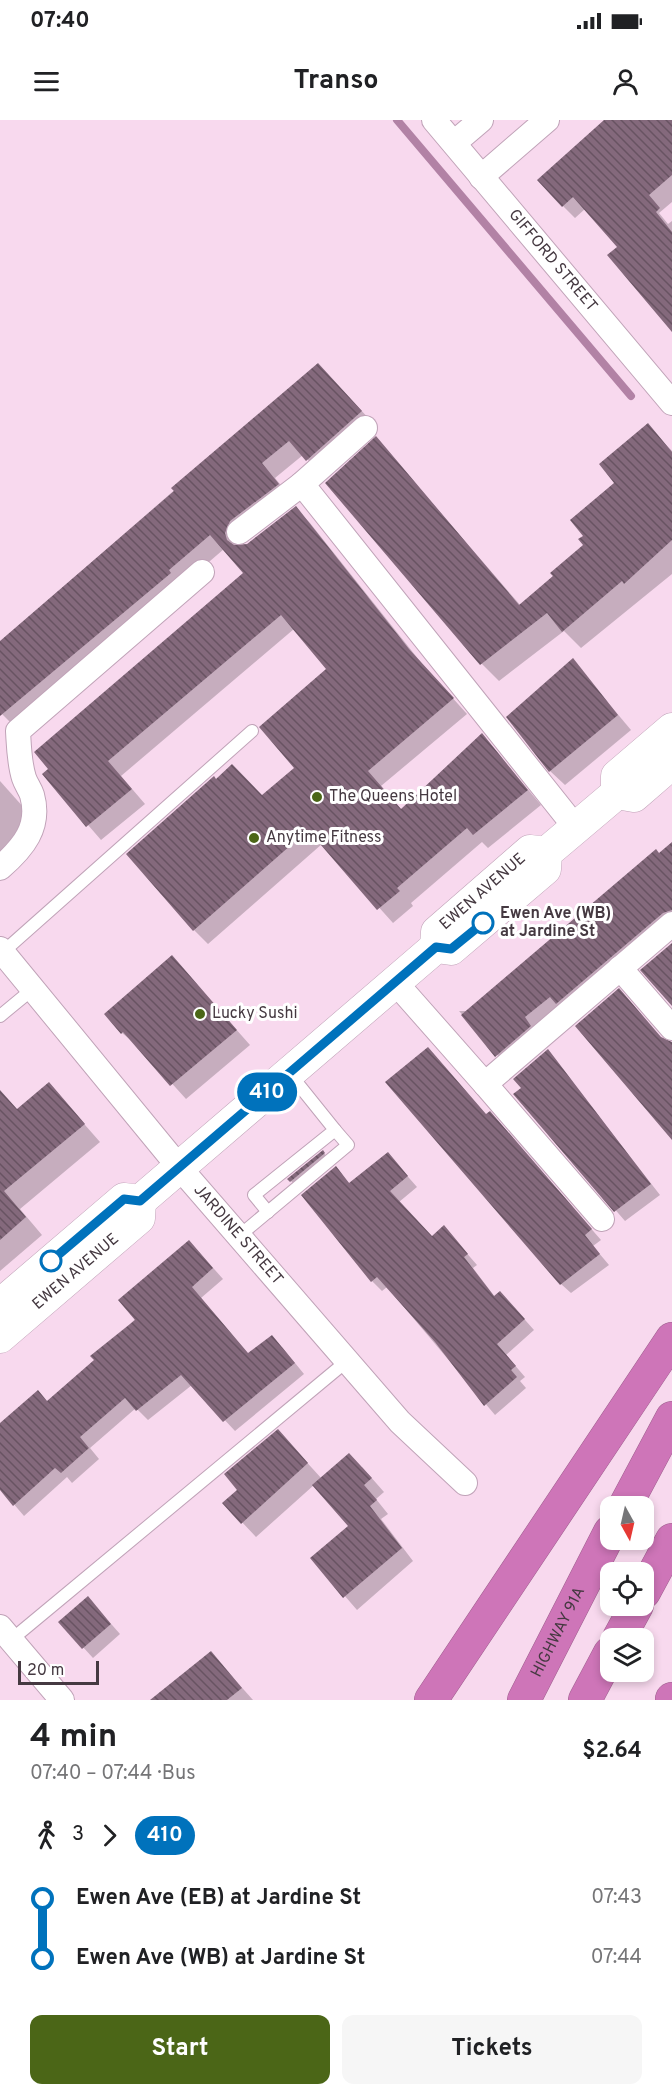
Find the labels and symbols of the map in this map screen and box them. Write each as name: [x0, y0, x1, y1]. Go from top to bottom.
street label: GIFFORD STREET: [504, 205, 601, 316]
place label: The Queens Hotel: [329, 787, 457, 807]
marker: The Queens Hotel: [310, 790, 324, 804]
place label: Anytime Fitness: [266, 828, 382, 848]
marker: Anytime Fitness: [247, 831, 261, 845]
street label: EWEN AVENUE: [436, 849, 530, 935]
place label: Ewen Ave (WB) at Jardine St: [500, 904, 611, 942]
marker: Ewen Ave (WB) at Jardine St: [472, 912, 494, 934]
place label: Lucky Sushi: [212, 1004, 298, 1024]
marker: Lucky Sushi: [193, 1007, 207, 1021]
line badge: 410: [232, 1072, 302, 1112]
street label: JARDINE STREET: [189, 1180, 287, 1289]
street label: EWEN AVENUE: [29, 1229, 123, 1315]
unlabelled marker: [40, 1250, 62, 1272]
north arrow: [600, 1496, 654, 1550]
street label: HIGHWAY 91A: [527, 1584, 590, 1681]
scale bar: [18, 1658, 99, 1686]

